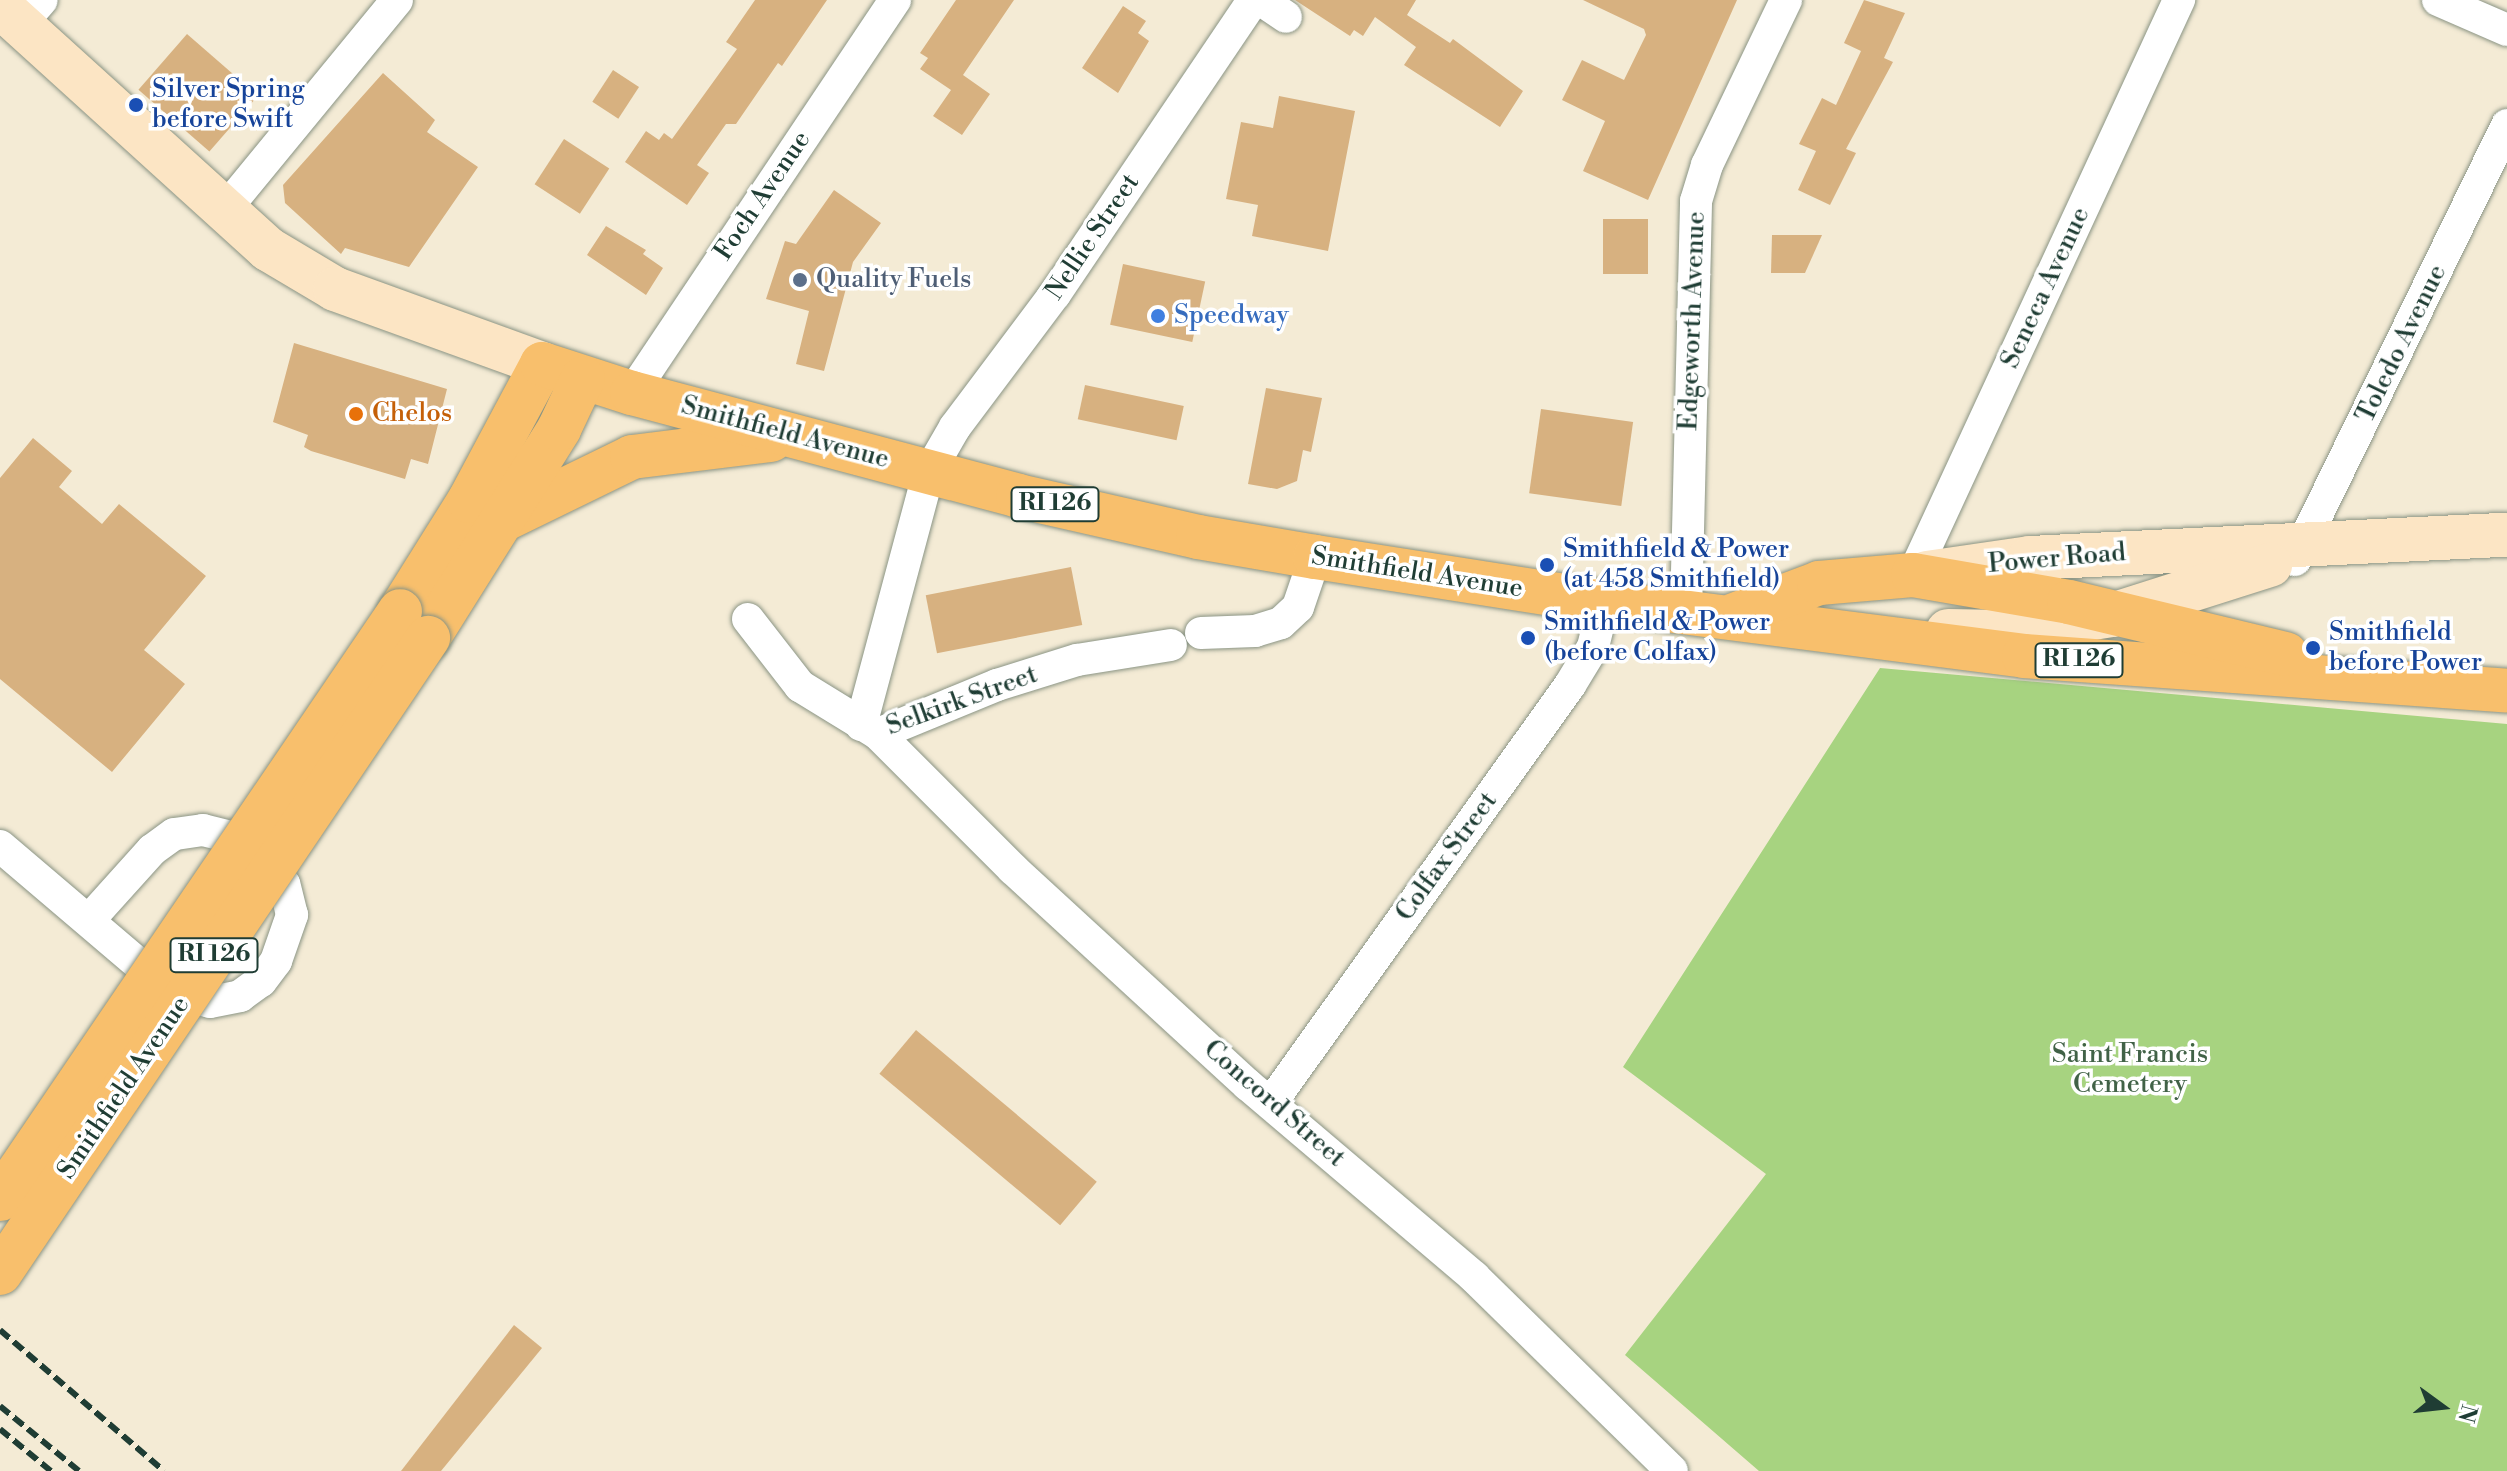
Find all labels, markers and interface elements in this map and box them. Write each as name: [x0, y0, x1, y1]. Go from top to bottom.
place label: Silver Spring before Swift: [152, 74, 305, 136]
marker: Silver Spring before Swift: [127, 96, 145, 114]
street label: Foch Avenue: [708, 125, 818, 267]
street label: Nellie Street: [1039, 168, 1147, 306]
street label: Seneca Avenue: [1995, 203, 2097, 373]
street label: Edgeworth Avenue: [1674, 211, 1712, 431]
street label: Toledo Avenue: [2350, 260, 2454, 428]
place label: Quality Fuels: [816, 264, 971, 296]
marker: Quality Fuels: [791, 271, 809, 289]
place label: Speedway: [1174, 300, 1289, 332]
marker: Speedway: [1149, 307, 1167, 325]
street label: Smithfield Avenue: [678, 390, 892, 476]
place label: Chelos: [372, 398, 452, 430]
marker: Chelos: [347, 405, 365, 423]
road number: RI 126: [1009, 484, 1101, 524]
place label: Smithfield & Power (at 458 Smithfield): [1563, 534, 1789, 596]
street label: Power Road: [1987, 537, 2127, 581]
street label: Smithfield Avenue: [1309, 541, 1525, 605]
marker: Smithfield & Power (at 458 Smithfield): [1538, 556, 1556, 574]
place label: Smithfield & Power (before Colfax): [1544, 607, 1770, 668]
place label: Smithfield before Power: [2329, 617, 2482, 678]
marker: Smithfield & Power (before Colfax): [1519, 629, 1537, 647]
marker: Smithfield before Power: [2304, 639, 2322, 657]
road number: RI 126: [2033, 640, 2125, 680]
street label: Selkirk Street: [882, 659, 1042, 743]
street label: Colfax Street: [1390, 786, 1504, 928]
road number: RI 126: [168, 935, 260, 975]
street label: Smithfield Avenue: [51, 991, 197, 1185]
street label: Concord Street: [1197, 1034, 1351, 1174]
park label: Saint Francis Cemetery: [2052, 1039, 2208, 1100]
north arrow: [2403, 1367, 2483, 1447]
text: N: [2451, 1401, 2482, 1425]

